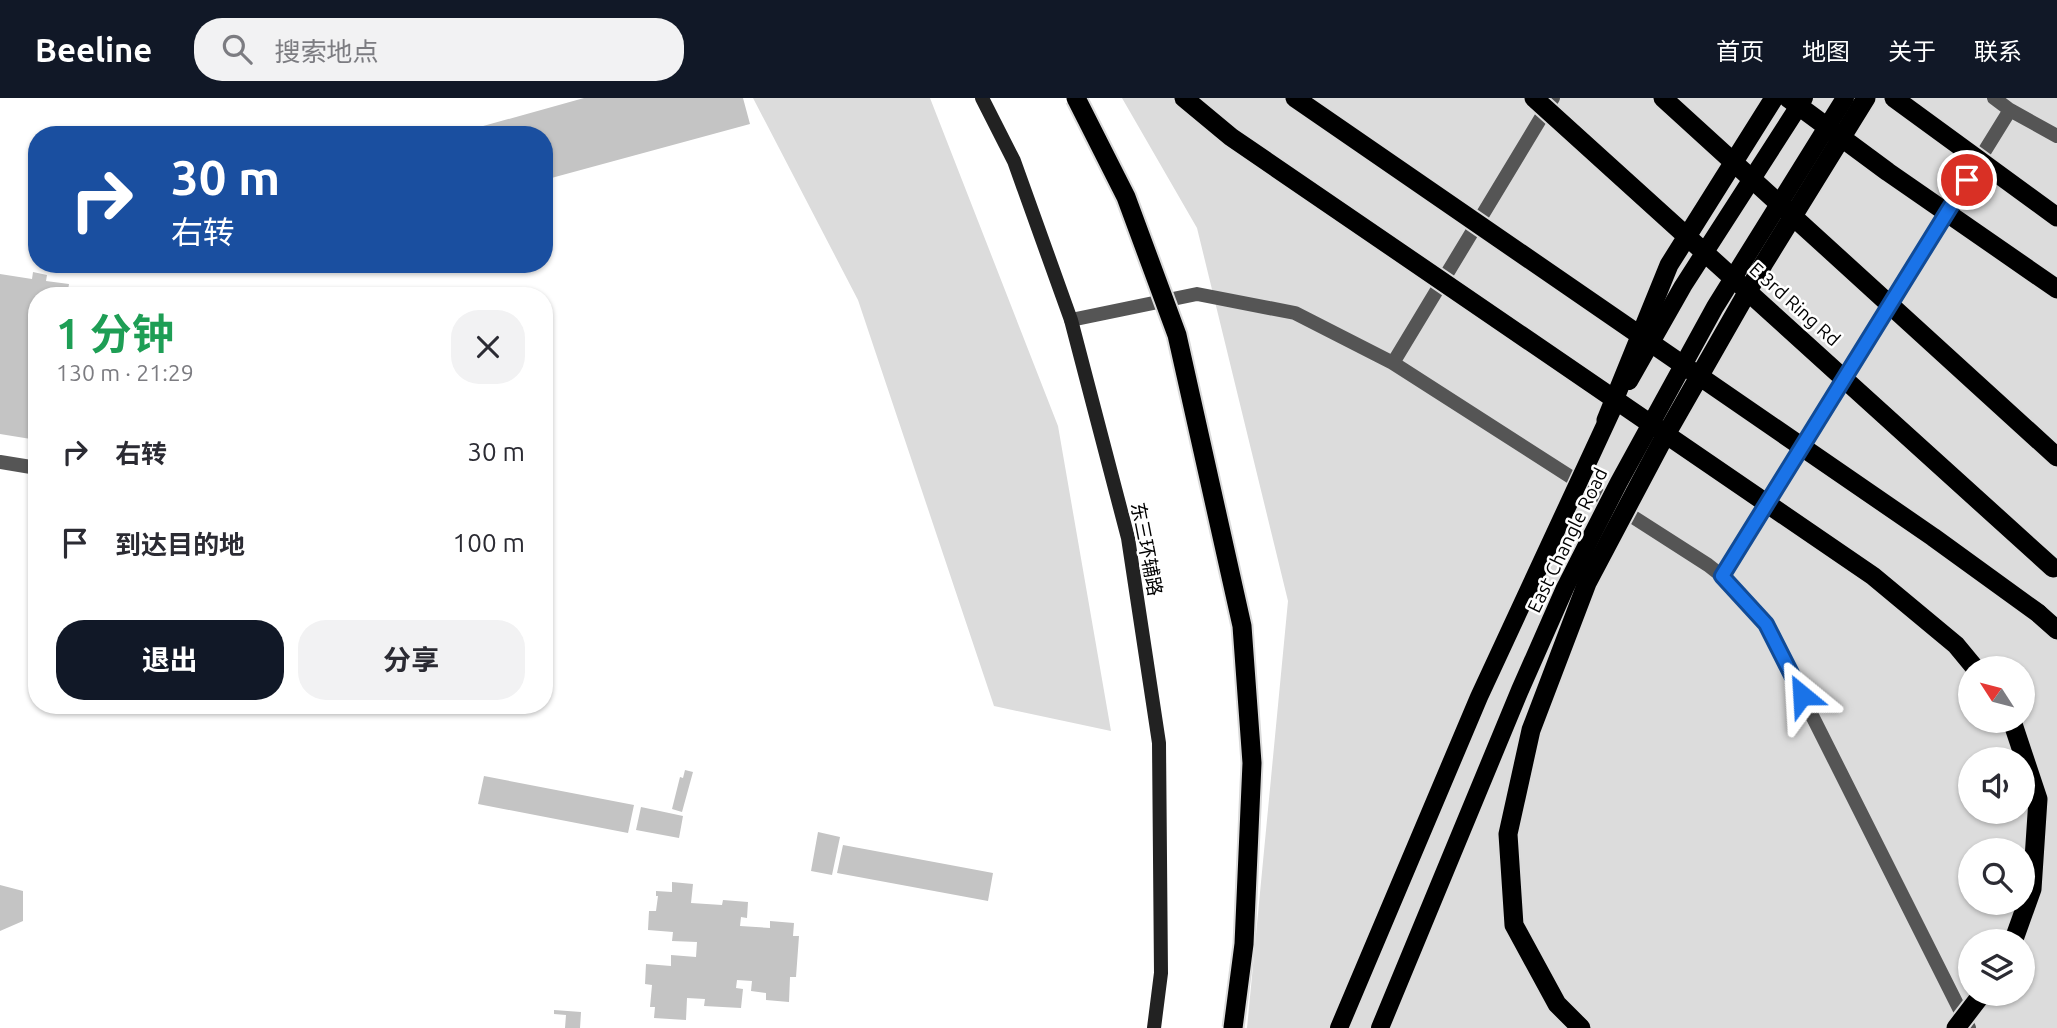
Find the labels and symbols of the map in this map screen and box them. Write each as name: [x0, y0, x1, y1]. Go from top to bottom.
pin: [1937, 150, 1997, 210]
street label: E 3rd Ring Rd: [1745, 258, 1845, 350]
street label: East Changle Road: [1522, 464, 1612, 616]
street label: 东三环辅路: [1127, 500, 1167, 598]
north arrow: [1958, 656, 2035, 733]
position arrow: [1765, 658, 1839, 732]

